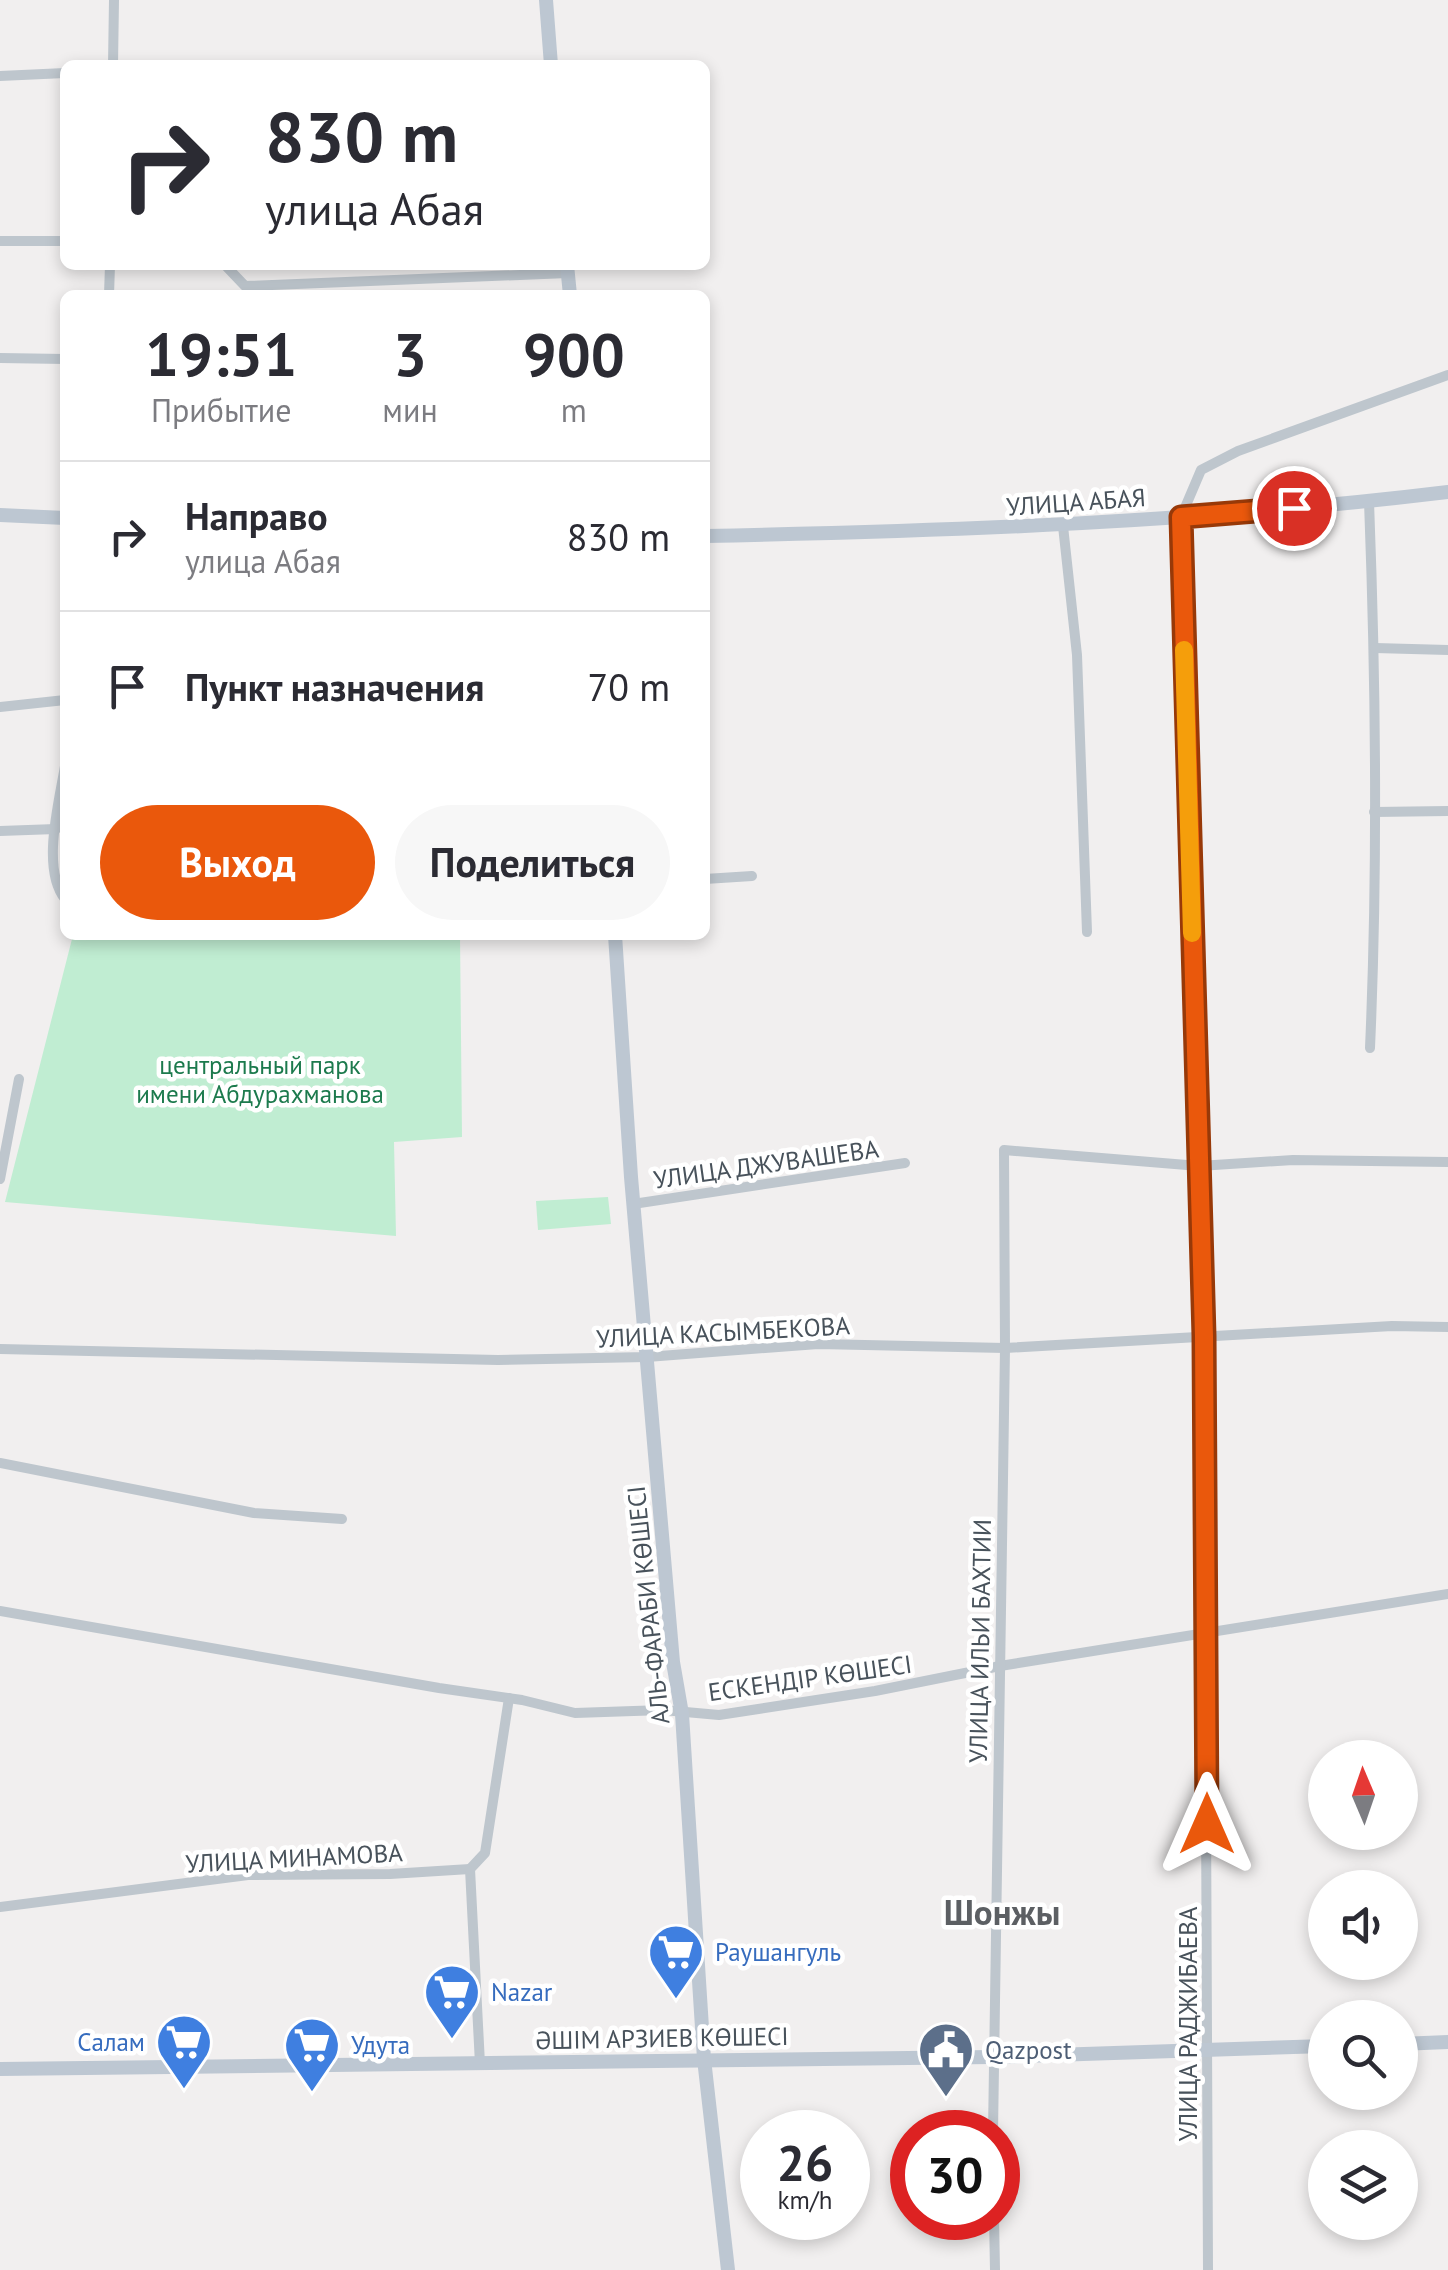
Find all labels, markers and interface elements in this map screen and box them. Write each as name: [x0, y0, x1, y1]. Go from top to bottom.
text: 830 m: [265, 91, 458, 181]
icon: right: [100, 100, 230, 230]
text: улица Абая: [265, 179, 484, 237]
text: 19:51: [145, 315, 297, 393]
text: 3: [393, 315, 427, 393]
text: 900: [523, 315, 625, 393]
text: Прибытие: [151, 389, 291, 431]
text: мин: [382, 389, 438, 431]
text: m: [561, 389, 587, 431]
pin: [1252, 466, 1337, 551]
street label: УЛИЦА АБАЯ: [1005, 481, 1147, 523]
icon: arrive: [1267, 481, 1322, 536]
text: Направо: [185, 491, 328, 540]
icon: right: [100, 509, 155, 564]
text: 830 m: [567, 512, 670, 561]
text: улица Абая: [185, 540, 341, 582]
icon: arrive: [100, 659, 155, 714]
text: Пункт назначения: [185, 662, 484, 711]
text: 70 m: [588, 662, 670, 711]
button: Выход: [100, 805, 375, 920]
button: Поделиться: [395, 805, 670, 920]
park label: центральный парк имени Абдурахманова: [136, 1049, 384, 1110]
street label: УЛИЦА ДЖУВАШЕВА: [651, 1132, 881, 1196]
street label: УЛИЦА КАСЫМБЕКОВА: [595, 1309, 851, 1355]
street label: АЛЬ-ФАРАБИ КӨШЕСІ: [620, 1484, 676, 1726]
street label: УЛИЦА ИЛЬИ БАХТИИ: [962, 1519, 998, 1763]
street label: ЕСКЕНДІР КӨШЕСІ: [706, 1648, 914, 1708]
north arrow: [1308, 1740, 1418, 1850]
map controls: [1308, 1740, 1418, 2240]
position arrow: [1155, 1772, 1259, 1876]
street label: УЛИЦА МИНАМОВА: [185, 1836, 404, 1880]
button: sound: [1308, 1870, 1418, 1980]
district label: Шонжы: [944, 1889, 1060, 1935]
street label: УЛИЦА РАДЖИБАЕВА: [1172, 1906, 1204, 2141]
supermarket icon: Раушангуль: [646, 1922, 706, 2001]
place label: Раушангуль: [715, 1936, 841, 1968]
supermarket icon: Nazar: [422, 1962, 482, 2041]
place label: Nazar: [491, 1976, 553, 2008]
button: search: [1308, 2000, 1418, 2110]
supermarket icon: Салам: [154, 2012, 214, 2091]
supermarket icon: Удута: [282, 2015, 342, 2094]
street label: ӘШІМ АРЗИЕВ КӨШЕСІ: [535, 2020, 789, 2056]
public building icon: Qazpost: [916, 2020, 976, 2099]
place label: Салам: [77, 2026, 145, 2058]
place label: Удута: [351, 2029, 410, 2061]
place label: Qazpost: [985, 2034, 1072, 2066]
speed limit sign: 30: [890, 2110, 1020, 2240]
text: 26: [777, 2130, 833, 2195]
button: layers: [1308, 2130, 1418, 2240]
text: km/h: [778, 2184, 832, 2216]

